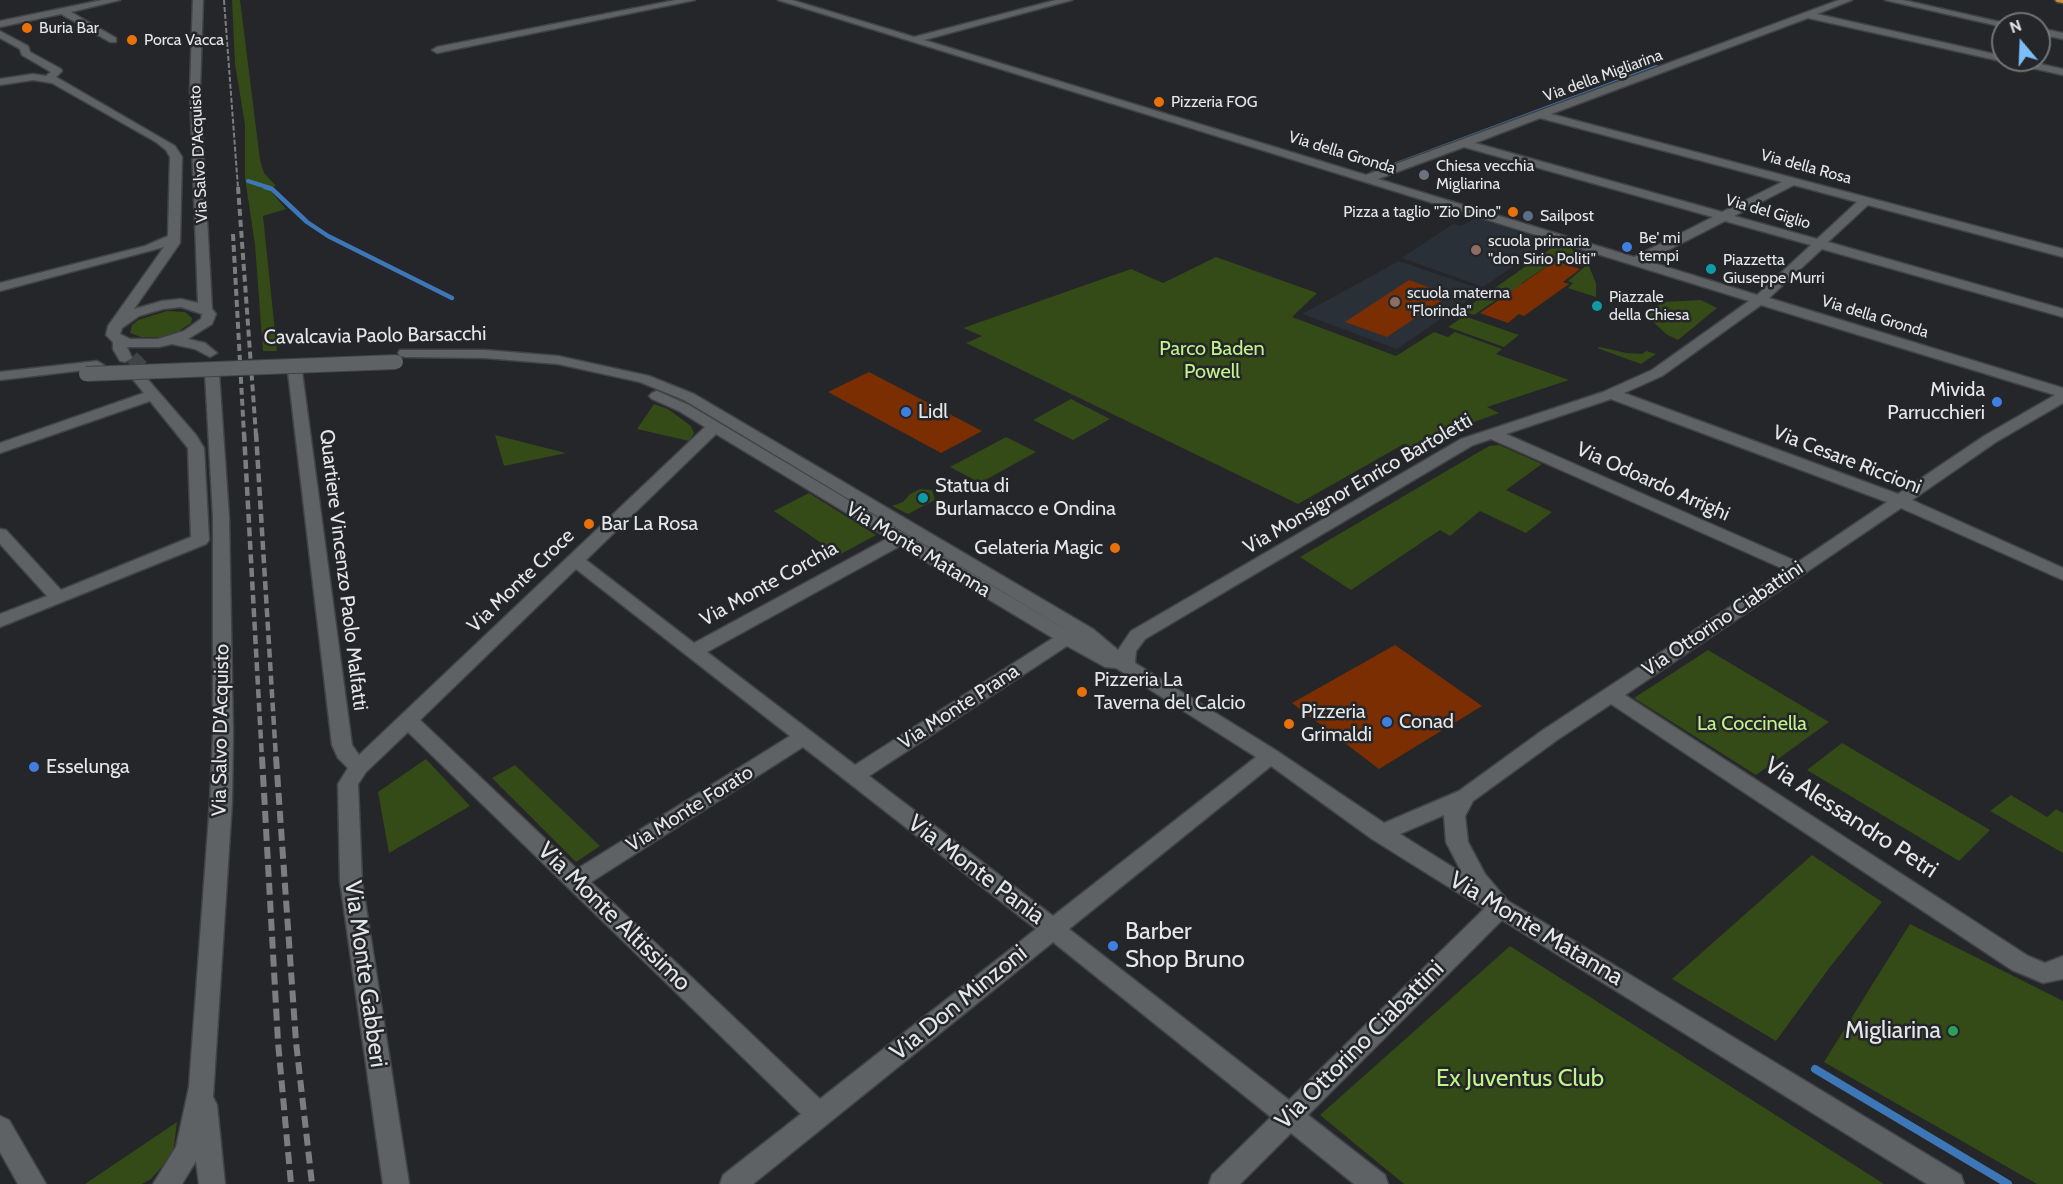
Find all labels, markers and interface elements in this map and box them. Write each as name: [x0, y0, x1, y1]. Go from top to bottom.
north arrow: [1991, 12, 2051, 72]
text: N: [2007, 16, 2024, 37]
place label: Buria Bar: [39, 18, 99, 38]
marker: Buria Bar: [20, 21, 34, 35]
place label: Porca Vacca: [144, 30, 224, 50]
marker: Porca Vacca: [125, 33, 139, 47]
street label: Via della Migliarina: [1541, 46, 1665, 106]
street label: Via Salvo D'Acquisto: [186, 85, 212, 223]
place label: Pizzeria FOG: [1171, 92, 1258, 112]
marker: Pizzeria FOG: [1152, 95, 1166, 109]
street label: Via della Gronda: [1286, 128, 1398, 178]
street label: Via della Rosa: [1758, 146, 1854, 188]
place label: Chiesa vecchia Migliarina: [1436, 156, 1534, 194]
marker: Chiesa vecchia Migliarina: [1417, 168, 1431, 182]
street label: Via del Giglio: [1723, 191, 1813, 233]
place label: Pizza a taglio "Zio Dino": [1343, 202, 1501, 222]
marker: Pizza a taglio "Zio Dino": [1506, 205, 1520, 219]
place label: Sailpost: [1540, 206, 1594, 226]
marker: Sailpost: [1521, 209, 1535, 223]
place label: Be' mi tempi: [1639, 228, 1680, 266]
place label: scuola primaria "don Sirio Politi": [1488, 231, 1596, 269]
marker: Be' mi tempi: [1620, 240, 1634, 254]
marker: scuola primaria "don Sirio Politi": [1469, 243, 1483, 257]
place label: Piazzetta Giuseppe Murri: [1723, 250, 1825, 288]
marker: Piazzetta Giuseppe Murri: [1704, 262, 1718, 276]
place label: scuola materna "Florinda": [1407, 283, 1510, 321]
place label: Piazzale della Chiesa: [1609, 287, 1689, 325]
street label: Via della Gronda: [1819, 292, 1931, 342]
marker: scuola materna "Florinda": [1388, 295, 1402, 309]
marker: Piazzale della Chiesa: [1590, 299, 1604, 313]
street label: Cavalcavia Paolo Barsacchi: [263, 322, 487, 350]
park label: Parco Baden Powell: [1159, 337, 1265, 384]
place label: Mivida Parrucchieri: [1887, 378, 1985, 425]
marker: Mivida Parrucchieri: [1990, 395, 2004, 409]
place label: Lidl: [918, 400, 948, 424]
marker: Lidl: [899, 405, 913, 419]
street label: Via Monsignor Enrico Bartoletti: [1239, 409, 1477, 559]
street label: Via Cesare Riccioni: [1769, 421, 1925, 499]
street label: Quartiere Vincenzo Paolo Malfatti: [314, 428, 372, 712]
street label: Via Odoardo Arrighi: [1573, 437, 1733, 527]
place label: Statua di Burlamacco e Ondina: [935, 474, 1116, 521]
marker: Statua di Burlamacco e Ondina: [916, 491, 930, 505]
street label: Via Monte Matanna: [841, 497, 995, 603]
place label: Bar La Rosa: [601, 512, 698, 536]
marker: Bar La Rosa: [582, 517, 596, 531]
street label: Via Monte Croce: [463, 524, 579, 638]
street label: Via Monte Corchia: [696, 536, 842, 632]
place label: Gelateria Magic: [974, 536, 1103, 560]
marker: Gelateria Magic: [1108, 541, 1122, 555]
street label: Via Ottorino Ciabattini: [1638, 556, 1808, 682]
street label: Via Salvo D'Acquisto: [207, 644, 235, 816]
street label: Via Monte Prana: [894, 659, 1024, 755]
place label: Pizzeria La Taverna del Calcio: [1094, 668, 1246, 715]
marker: Pizzeria La Taverna del Calcio: [1075, 685, 1089, 699]
place label: Pizzeria Grimaldi: [1301, 700, 1372, 747]
place label: Conad: [1399, 710, 1454, 734]
park label: La Coccinella: [1697, 712, 1807, 736]
marker: Conad: [1380, 715, 1394, 729]
marker: Pizzeria Grimaldi: [1282, 717, 1296, 731]
street label: Via Alessandro Petri: [1759, 751, 1943, 885]
place label: Esselunga: [46, 755, 130, 779]
marker: Esselunga: [27, 760, 41, 774]
street label: Via Monte Forato: [622, 760, 758, 858]
street label: Via Monte Pania: [902, 809, 1050, 931]
street label: Via Monte Altissimo: [532, 837, 696, 997]
street label: Via Monte Matanna: [1444, 866, 1628, 992]
street label: Via Monte Gabberi: [338, 879, 392, 1069]
place label: Barber Shop Bruno: [1125, 918, 1245, 974]
street label: Via Don Minzoni: [885, 939, 1033, 1067]
marker: Barber Shop Bruno: [1106, 939, 1120, 953]
street label: Via Ottorino Ciabattini: [1270, 955, 1450, 1135]
place label: Migliarina: [1845, 1017, 1941, 1045]
marker: Migliarina: [1946, 1024, 1960, 1038]
park label: Ex Juventus Club: [1436, 1065, 1604, 1093]

